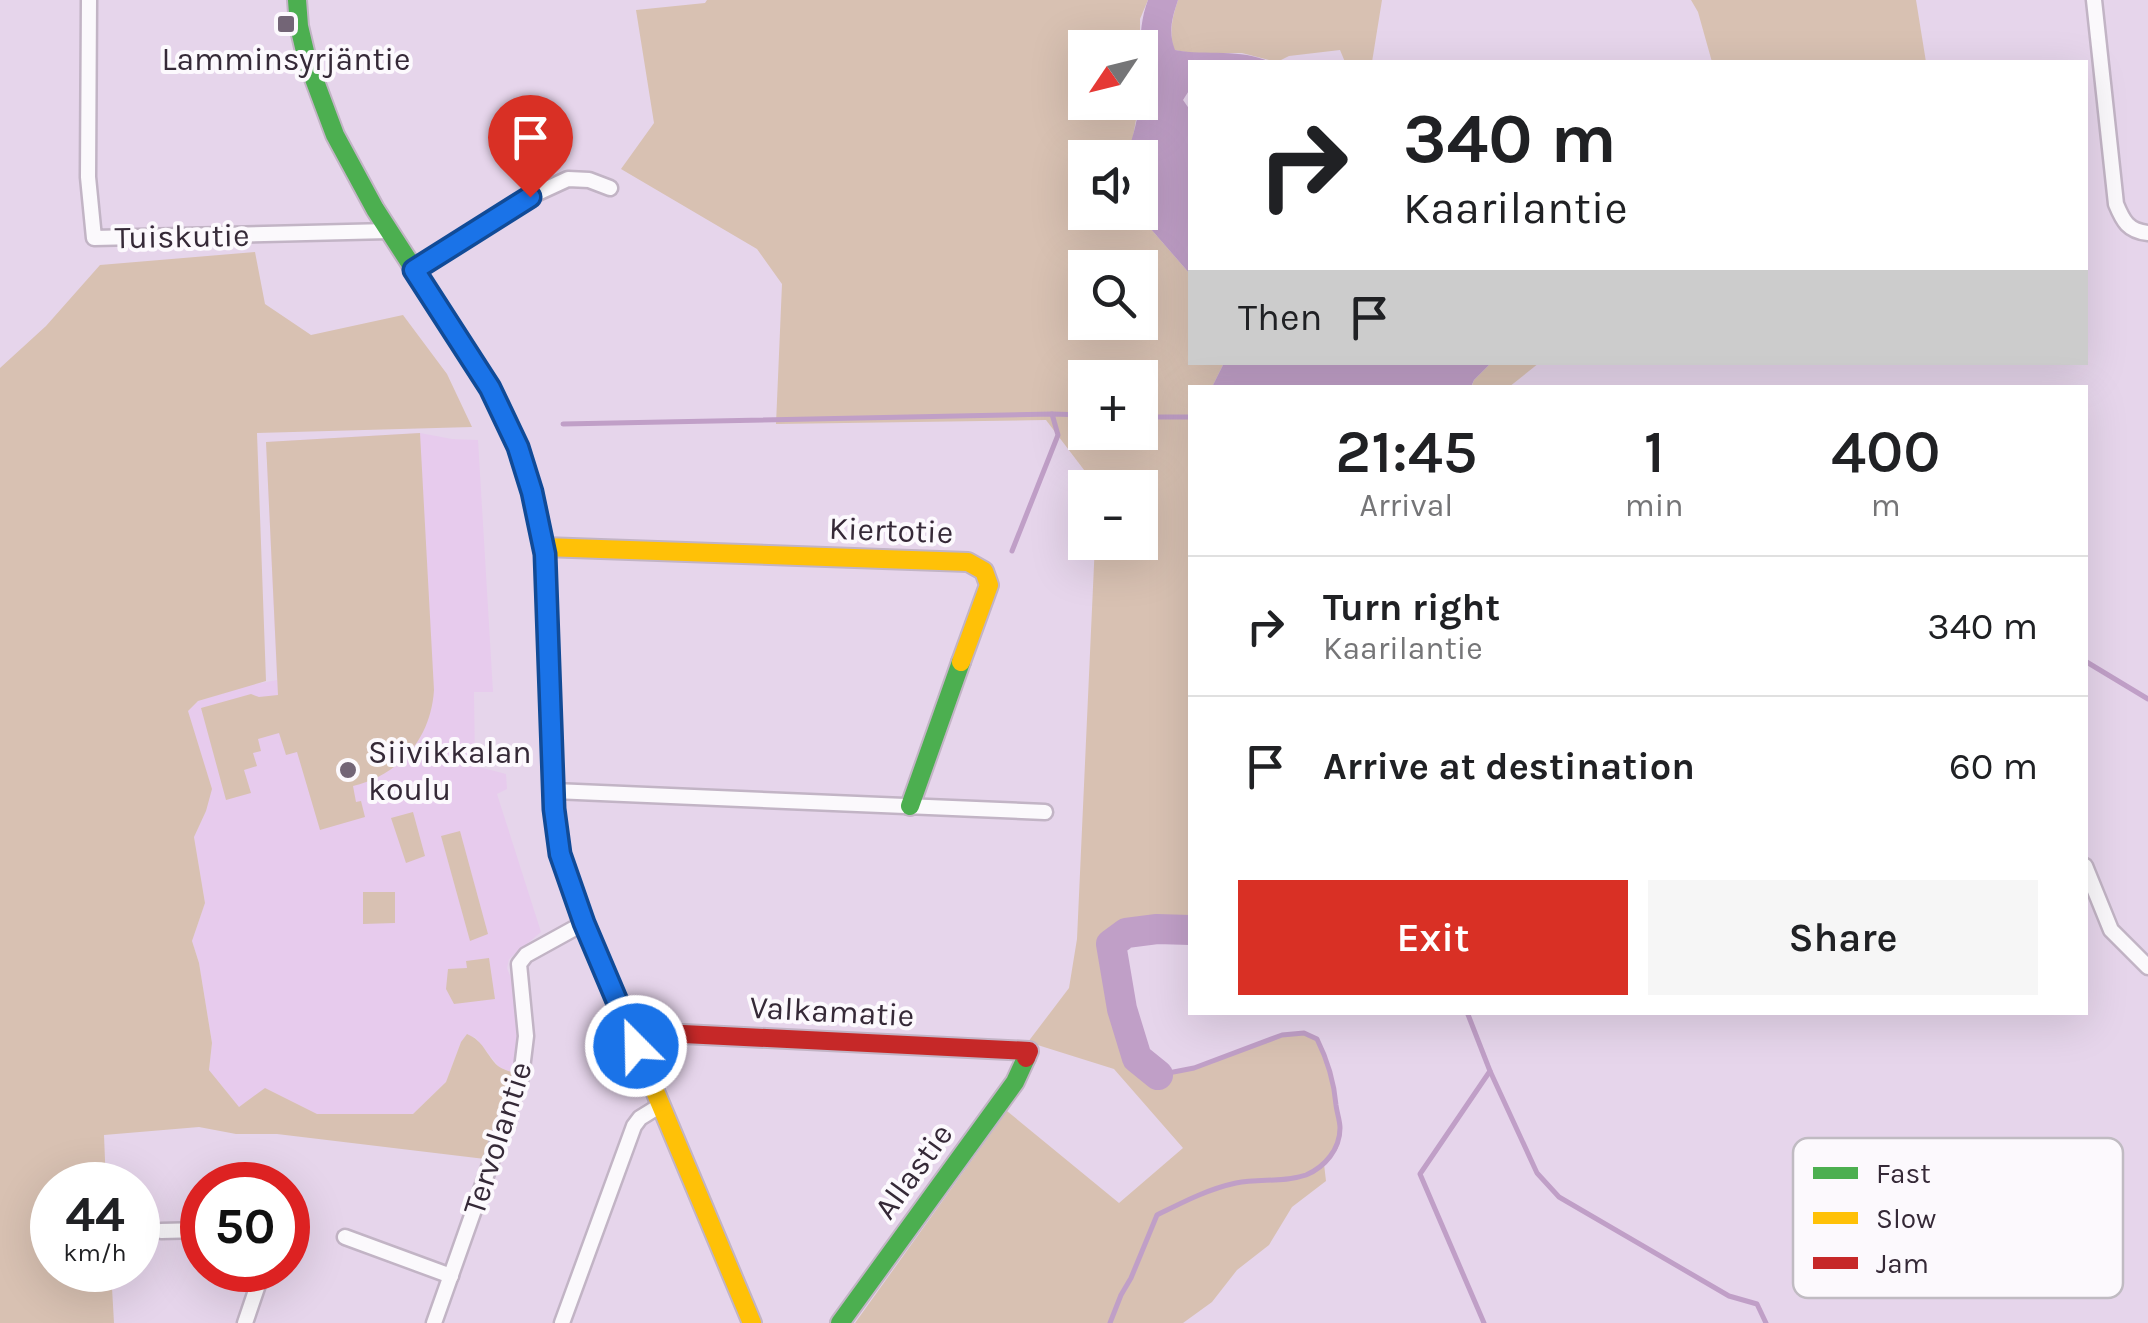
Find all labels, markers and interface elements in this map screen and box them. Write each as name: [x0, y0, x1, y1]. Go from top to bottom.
marker: Lamminsyrjäntie: [275, 13, 297, 35]
north arrow: [1068, 30, 1158, 120]
map controls: [1068, 30, 1158, 560]
place label: Lamminsyrjäntie: [162, 41, 410, 78]
pin: [488, 95, 573, 198]
text: 340 m: [1403, 98, 1617, 180]
icon: right: [1238, 100, 1368, 230]
icon: arrive: [503, 110, 558, 165]
button: sound: [1068, 140, 1158, 230]
text: Kaarilantie: [1403, 182, 1628, 234]
street label: Tuiskutie: [114, 217, 250, 256]
button: search: [1068, 250, 1158, 340]
icon: arrive: [1342, 290, 1397, 345]
text: Then: [1238, 295, 1322, 340]
button: +: [1068, 360, 1158, 450]
text: 21:45: [1335, 417, 1477, 487]
text: 1: [1644, 417, 1665, 487]
text: 400: [1831, 417, 1941, 487]
button: −: [1068, 470, 1158, 560]
text: Arrival: [1360, 487, 1453, 524]
text: min: [1625, 487, 1684, 524]
text: m: [1871, 487, 1901, 524]
street label: Kiertotie: [828, 510, 954, 551]
text: Turn right: [1323, 585, 1500, 630]
icon: right: [1238, 599, 1293, 654]
text: 340 m: [1927, 604, 2038, 649]
text: Kaarilantie: [1323, 630, 1483, 667]
place label: Siivikkalan koulu: [368, 734, 532, 808]
icon: arrive: [1238, 739, 1293, 794]
text: Arrive at destination: [1323, 744, 1695, 789]
text: 60 m: [1949, 744, 2038, 789]
marker: Siivikkalan koulu: [337, 759, 359, 781]
button: Exit: [1238, 880, 1628, 995]
button: Share: [1648, 880, 2038, 995]
street label: Valkamatie: [749, 989, 915, 1034]
position arrow: [584, 994, 688, 1098]
street label: Tervolantie: [455, 1057, 540, 1220]
street label: Allastie: [866, 1116, 960, 1226]
legend: [1793, 1138, 2123, 1298]
text: Fast: [1876, 1157, 1931, 1190]
speed limit sign: 50: [180, 1162, 310, 1292]
text: 44: [65, 1185, 125, 1244]
text: Slow: [1876, 1202, 1936, 1235]
text: km/h: [63, 1238, 127, 1267]
text: Jam: [1876, 1247, 1929, 1280]

